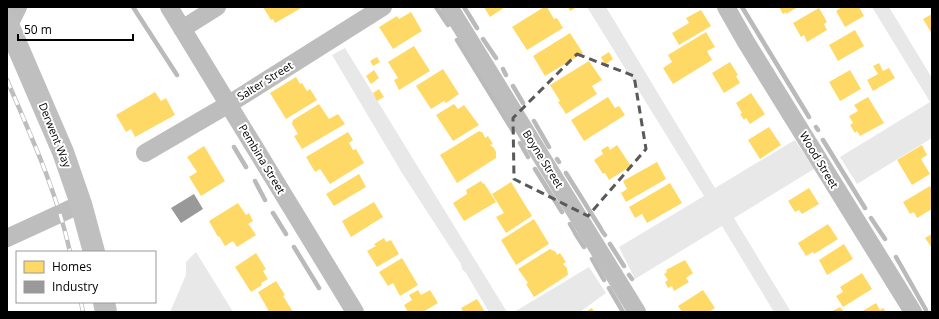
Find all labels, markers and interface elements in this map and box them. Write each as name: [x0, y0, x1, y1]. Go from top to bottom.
scale bar: [18, 16, 133, 42]
text: 50 m: [24, 21, 52, 38]
street label: Salter Street: [234, 57, 296, 104]
street label: Derwent Way: [36, 100, 75, 170]
street label: Pembina Street: [236, 121, 289, 196]
street label: Boyne Street: [520, 127, 567, 191]
street label: Wood Street: [797, 129, 842, 191]
legend: [16, 251, 156, 303]
text: Homes: [52, 258, 92, 275]
text: Industry: [52, 278, 99, 295]

